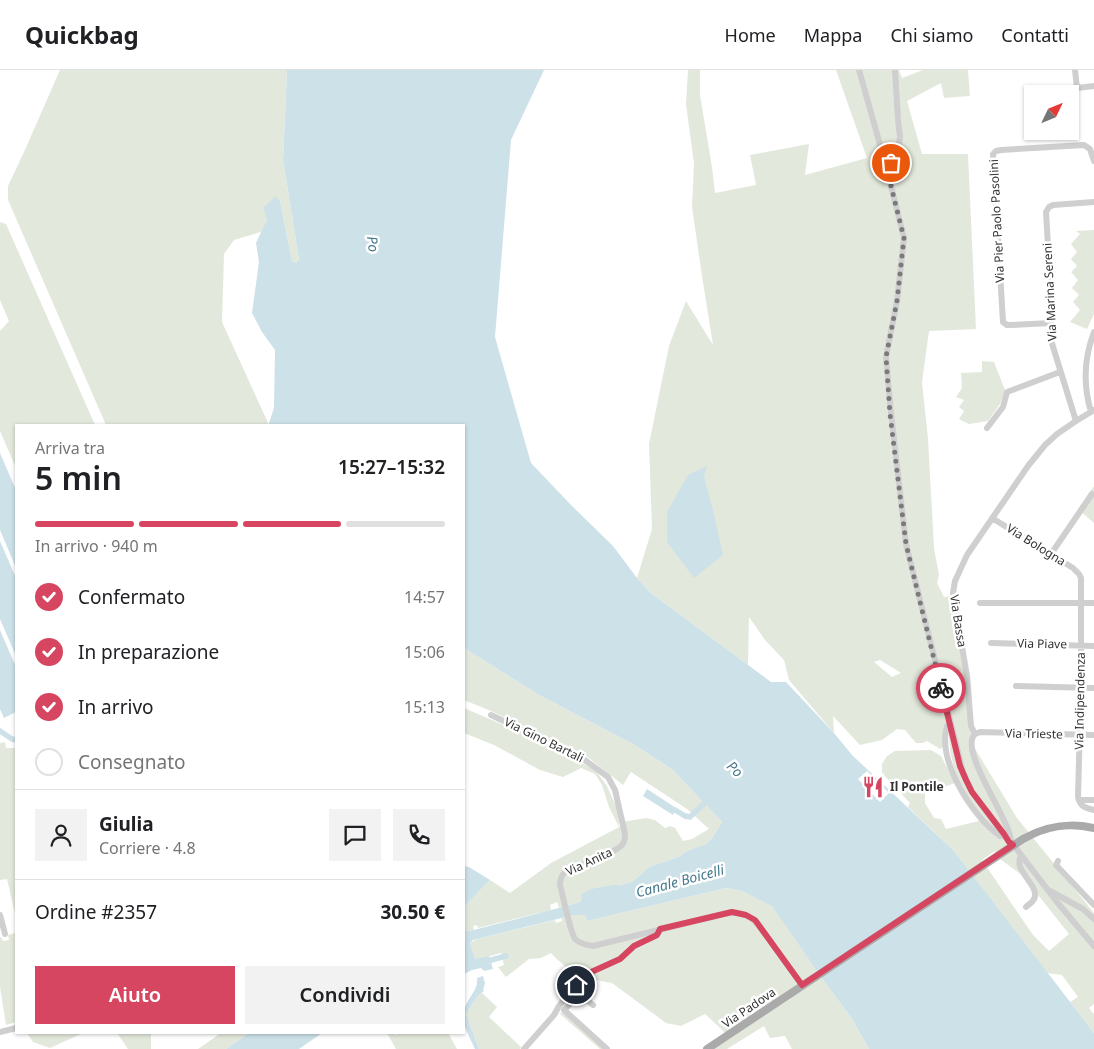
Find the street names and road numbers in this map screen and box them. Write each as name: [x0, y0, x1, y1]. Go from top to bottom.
street label: Via Pier Paolo Pasolini: [985, 159, 1008, 283]
street label: Via Marina Sereni: [1038, 242, 1061, 342]
street label: Via Bologna: [1003, 520, 1069, 570]
street label: Via Bassa: [946, 593, 971, 648]
street label: Via Piave: [1017, 635, 1067, 652]
street label: Via Indipendenza: [1070, 652, 1089, 750]
street label: Via Gino Bartali: [502, 713, 587, 766]
street label: Via Trieste: [1005, 724, 1063, 743]
street label: Via Anita: [563, 843, 615, 880]
street label: Via Padova: [719, 983, 779, 1032]

